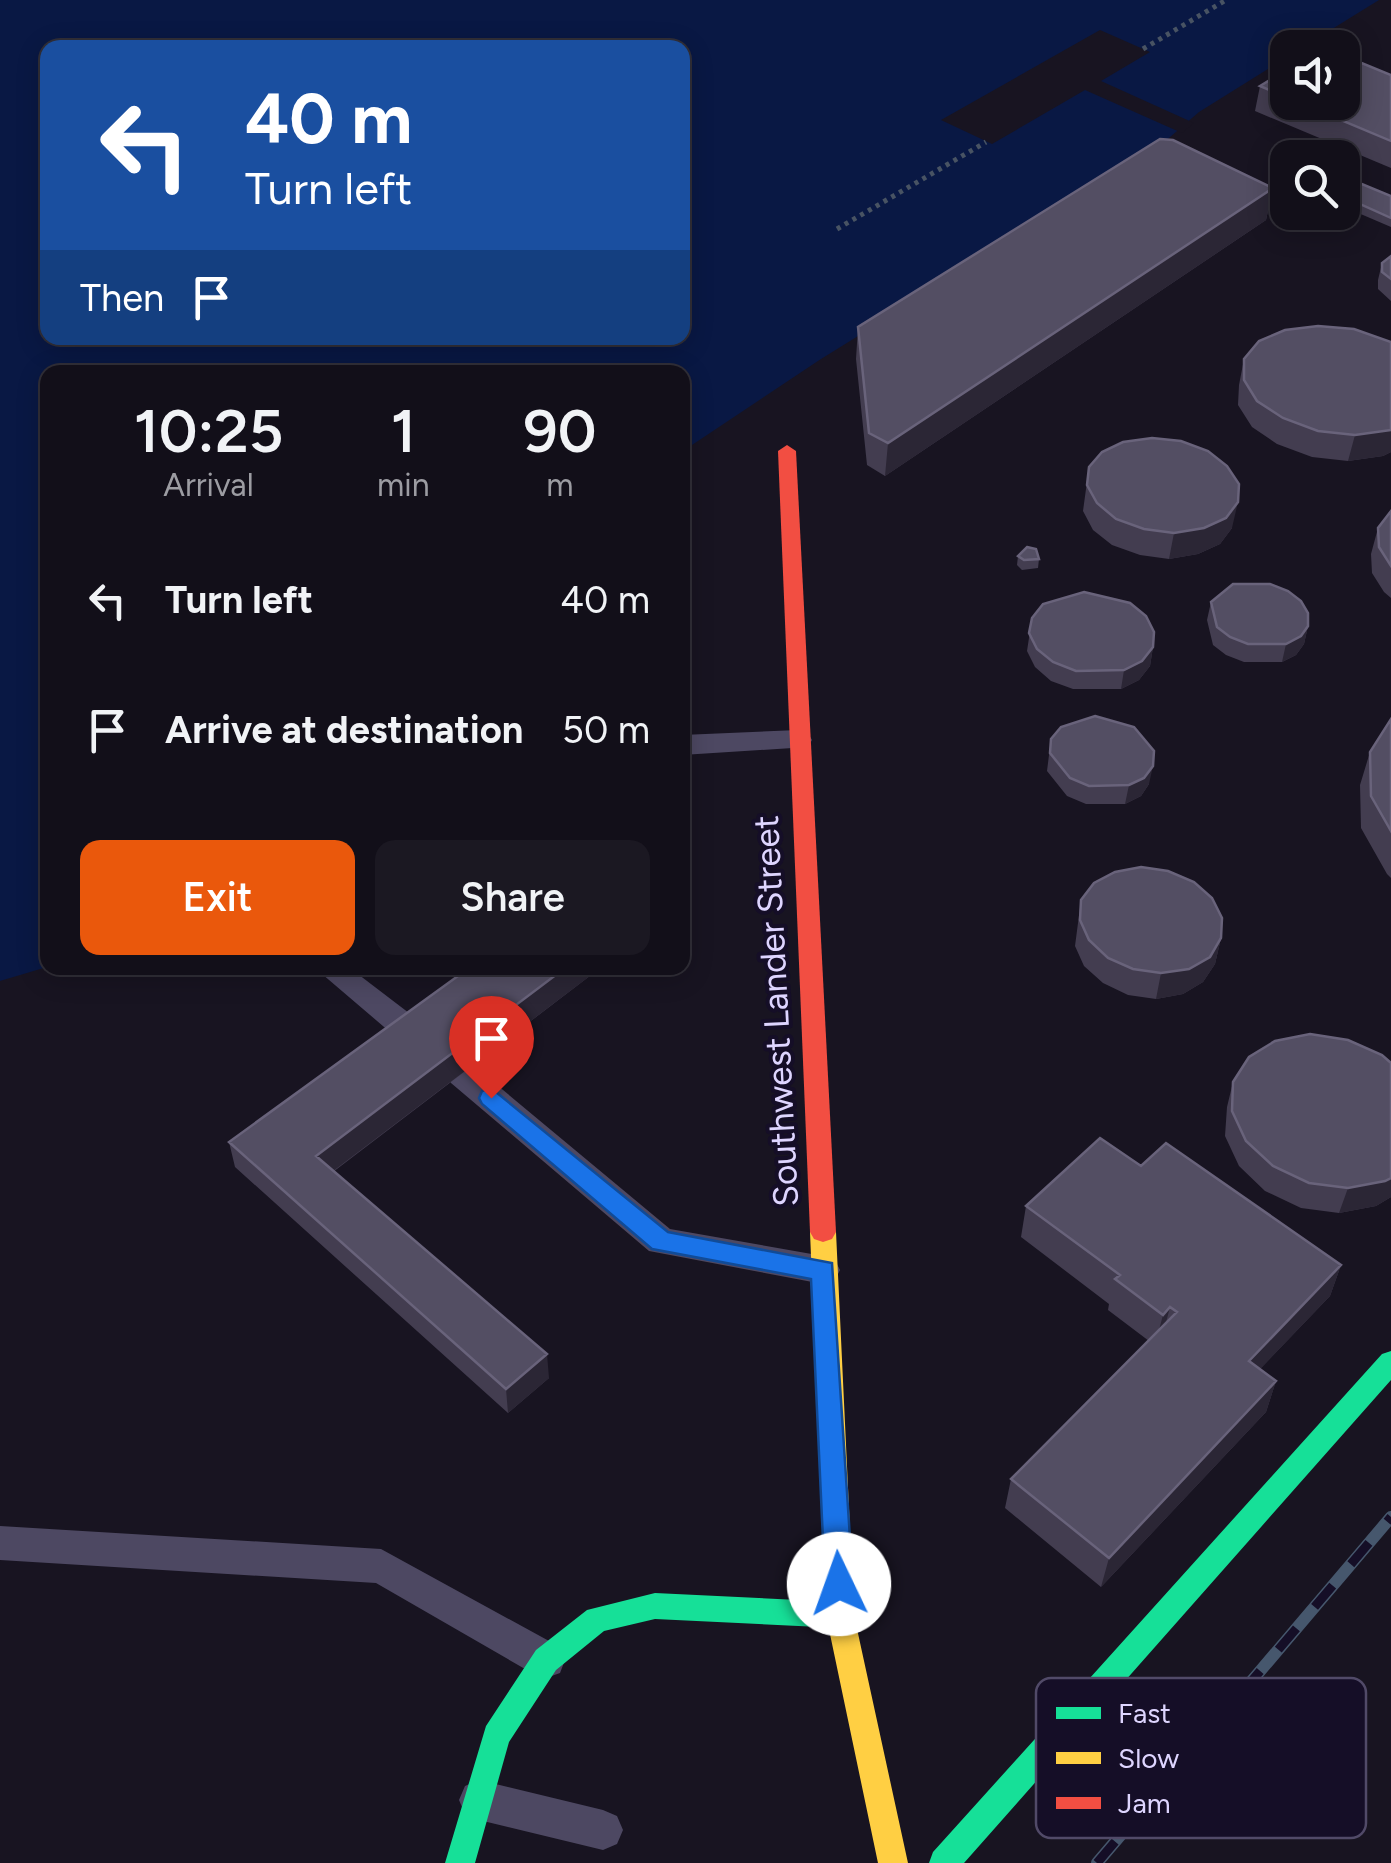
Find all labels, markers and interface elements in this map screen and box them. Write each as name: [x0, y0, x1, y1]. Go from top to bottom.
map controls: [1270, 30, 1360, 230]
button: sound: [1270, 30, 1360, 120]
text: 40 m: [245, 76, 412, 161]
icon: left: [80, 80, 210, 210]
button: search: [1270, 140, 1360, 230]
text: Turn left: [245, 161, 412, 215]
icon: arrive: [184, 270, 239, 325]
text: Then: [80, 275, 164, 321]
text: 10:25: [134, 395, 283, 467]
text: 1: [391, 395, 416, 467]
text: 90: [523, 395, 596, 467]
text: Arrival: [163, 466, 254, 504]
text: min: [377, 466, 430, 504]
text: m: [546, 466, 573, 504]
icon: left: [80, 573, 135, 628]
text: Turn left: [165, 577, 313, 623]
text: 40 m: [560, 577, 650, 623]
icon: arrive: [80, 703, 135, 758]
text: Arrive at destination: [165, 707, 523, 753]
text: 50 m: [562, 707, 650, 753]
street label: Southwest Lander Street: [745, 814, 807, 1208]
button: Exit: [80, 840, 355, 955]
button: Share: [375, 840, 650, 955]
pin: [449, 996, 534, 1099]
icon: arrive: [464, 1011, 519, 1066]
position arrow: [787, 1532, 891, 1636]
legend: [1036, 1678, 1366, 1838]
text: Fast: [1118, 1696, 1171, 1730]
text: Slow: [1118, 1741, 1179, 1775]
text: Jam: [1118, 1786, 1171, 1820]

